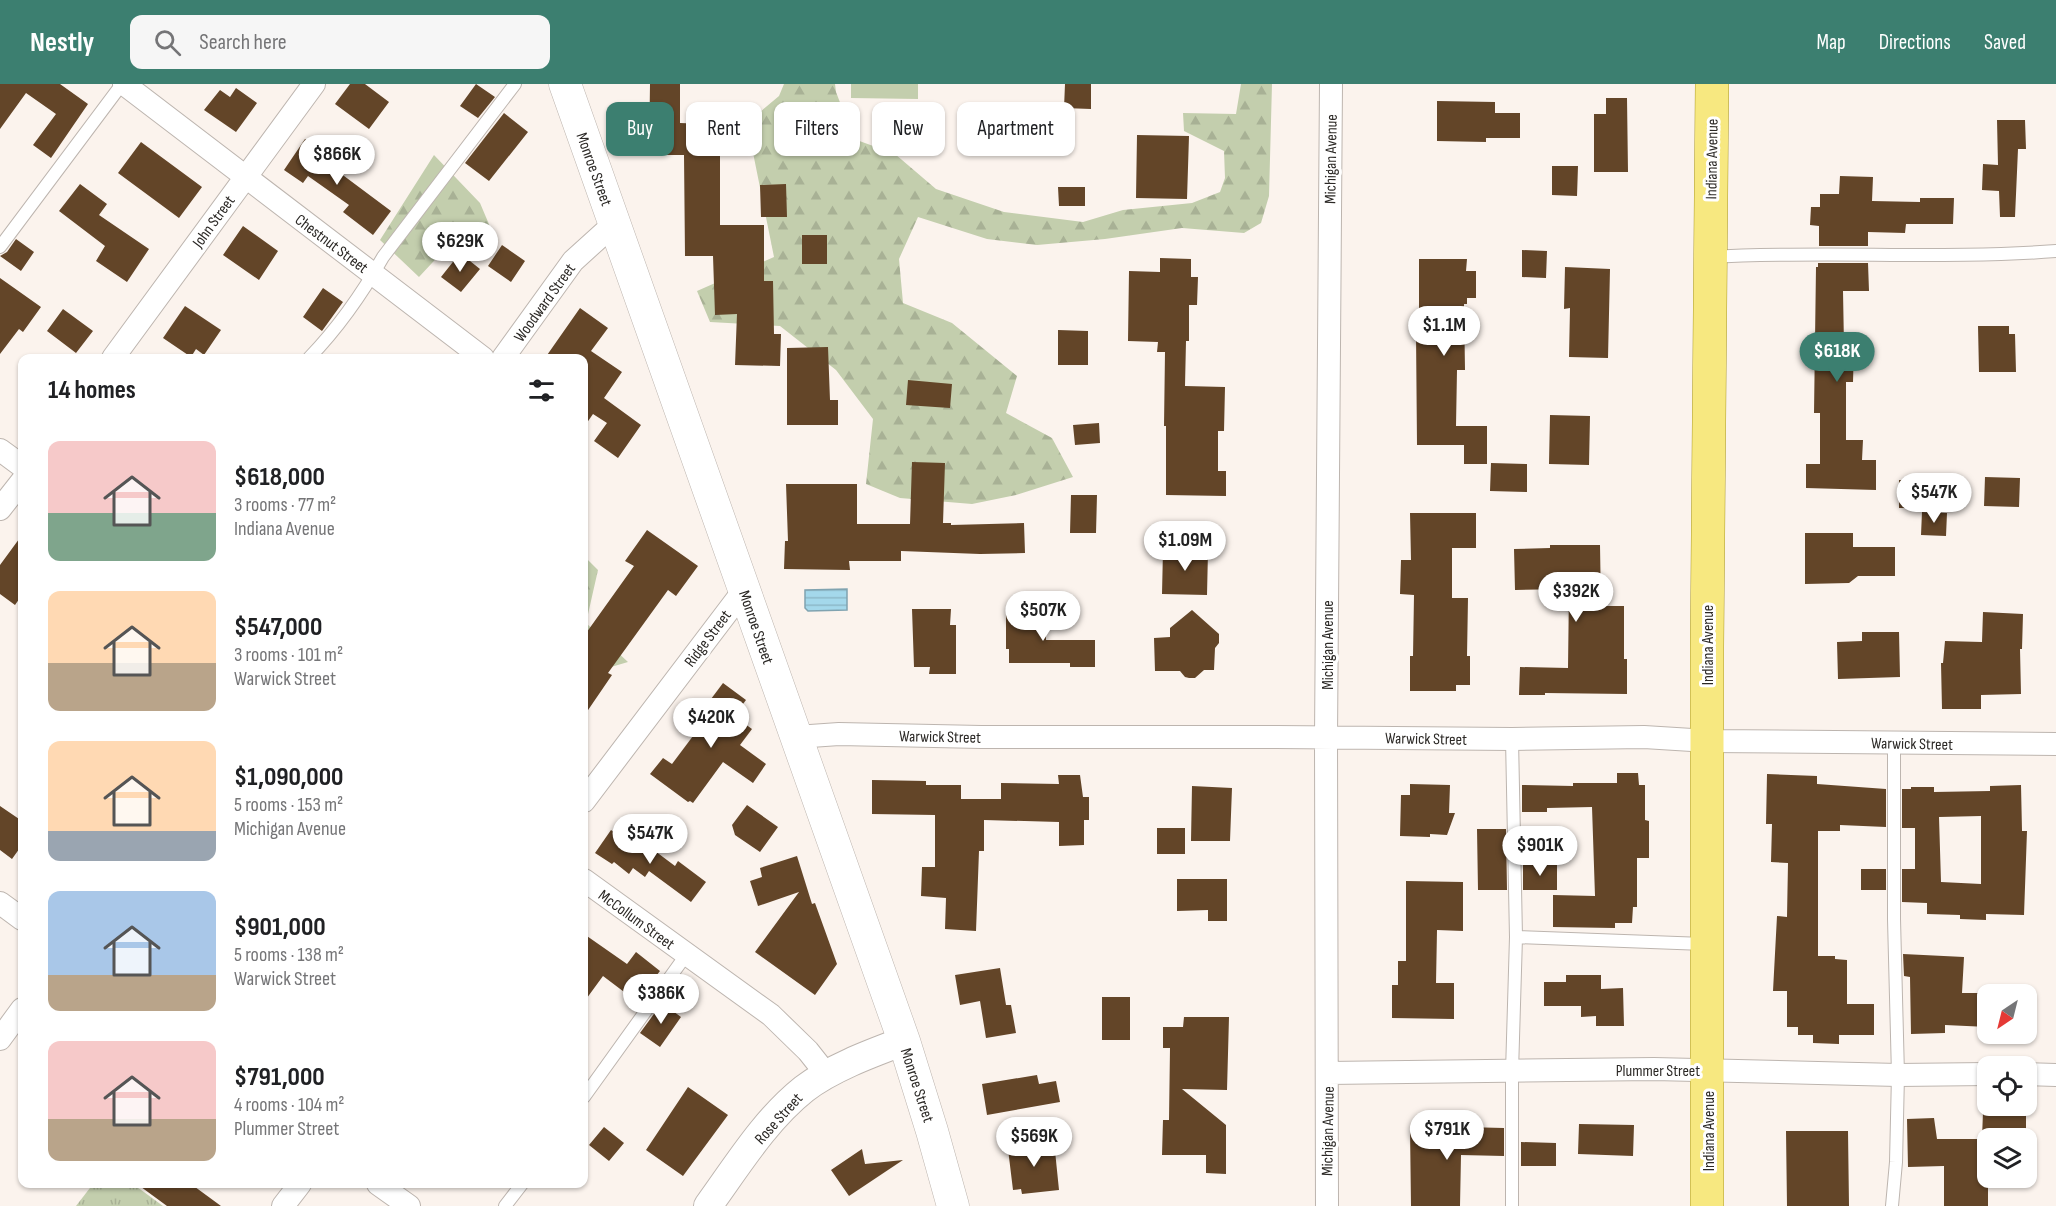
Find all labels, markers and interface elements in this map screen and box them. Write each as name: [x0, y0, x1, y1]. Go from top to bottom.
search box: [130, 15, 550, 69]
text: Nestly: [30, 26, 94, 59]
icon: search: [151, 26, 184, 59]
text: Search here: [199, 29, 287, 56]
text: Map: [1816, 30, 1846, 55]
text: Directions: [1879, 30, 1951, 55]
text: Saved: [1984, 30, 2026, 55]
chip: Buy: [606, 102, 674, 156]
chip: Rent: [686, 102, 762, 156]
chip: Filters: [774, 102, 860, 156]
chip: New: [872, 102, 945, 156]
chip: Apartment: [957, 102, 1075, 156]
street label: Michigan Avenue: [1321, 114, 1342, 204]
street label: Indiana Avenue: [1702, 119, 1723, 199]
street label: Monroe Street: [572, 130, 616, 209]
pin: $866K: [295, 135, 379, 186]
text: $866K: [313, 142, 361, 166]
street label: John Street: [188, 192, 240, 253]
street label: Chestnut Street: [291, 211, 371, 278]
pin: $629K: [418, 222, 502, 273]
text: $629K: [436, 229, 484, 253]
street label: Woodward Street: [510, 260, 580, 346]
pin: $1.1M: [1402, 306, 1486, 357]
text: $1.1M: [1422, 313, 1466, 337]
pin: $618K: [1795, 332, 1879, 383]
text: $618K: [1814, 339, 1860, 363]
icon: filters: [525, 374, 558, 407]
text: 14 homes: [48, 375, 136, 406]
text: $618,000: [234, 462, 325, 493]
icon: home: [96, 465, 168, 537]
pin: $547K: [1892, 473, 1976, 524]
text: $547K: [1911, 480, 1957, 504]
text: 3 rooms · 77 m²: [234, 493, 336, 517]
text: Indiana Avenue: [234, 517, 335, 541]
pin: $1.09M: [1136, 521, 1234, 572]
text: $1.09M: [1158, 528, 1212, 552]
pin: $392K: [1534, 572, 1618, 623]
text: $392K: [1552, 579, 1600, 603]
street label: Monroe Street: [734, 588, 777, 667]
pin: $507K: [1001, 591, 1085, 642]
text: $507K: [1019, 598, 1067, 622]
street label: Michigan Avenue: [1319, 600, 1338, 690]
street label: Indiana Avenue: [1699, 605, 1718, 685]
street label: Ridge Street: [681, 607, 736, 671]
text: $547,000: [234, 612, 322, 643]
icon: home: [96, 615, 168, 687]
text: 3 rooms · 101 m²: [234, 643, 343, 667]
text: Warwick Street: [234, 667, 336, 691]
pin: $420K: [669, 698, 753, 749]
text: $420K: [687, 705, 735, 729]
street label: Warwick Street: [899, 727, 981, 748]
street label: Warwick Street: [1385, 729, 1467, 750]
street label: Warwick Street: [1871, 734, 1953, 755]
text: $1,090,000: [234, 762, 343, 793]
icon: home: [96, 765, 168, 837]
text: 5 rooms · 153 m²: [234, 793, 343, 817]
pin: $547K: [608, 814, 692, 865]
text: Michigan Avenue: [234, 817, 346, 841]
text: $547K: [627, 821, 673, 845]
pin: $901K: [1498, 826, 1582, 877]
text: $901K: [1516, 833, 1564, 857]
street label: McCollum Street: [594, 886, 678, 954]
text: $901,000: [234, 912, 326, 943]
icon: home: [96, 915, 168, 987]
text: 5 rooms · 138 m²: [234, 943, 344, 967]
text: Warwick Street: [234, 967, 336, 991]
pin: $386K: [619, 974, 703, 1025]
text: $386K: [637, 981, 685, 1005]
north arrow: [1977, 984, 2037, 1044]
map controls: [1977, 984, 2037, 1188]
street label: Monroe Street: [896, 1046, 937, 1125]
button: locate: [1977, 1056, 2037, 1116]
text: $791,000: [234, 1062, 325, 1093]
street label: Plummer Street: [1616, 1062, 1700, 1081]
icon: home: [96, 1065, 168, 1137]
street label: Michigan Avenue: [1318, 1086, 1339, 1176]
street label: Rose Street: [751, 1089, 807, 1149]
street label: Indiana Avenue: [1700, 1091, 1719, 1171]
text: 4 rooms · 104 m²: [234, 1093, 344, 1117]
pin: $791K: [1405, 1110, 1489, 1161]
text: Plummer Street: [234, 1117, 339, 1141]
pin: $569K: [992, 1117, 1076, 1168]
text: $791K: [1424, 1117, 1470, 1141]
text: $569K: [1010, 1124, 1058, 1148]
button: layers: [1977, 1128, 2037, 1188]

